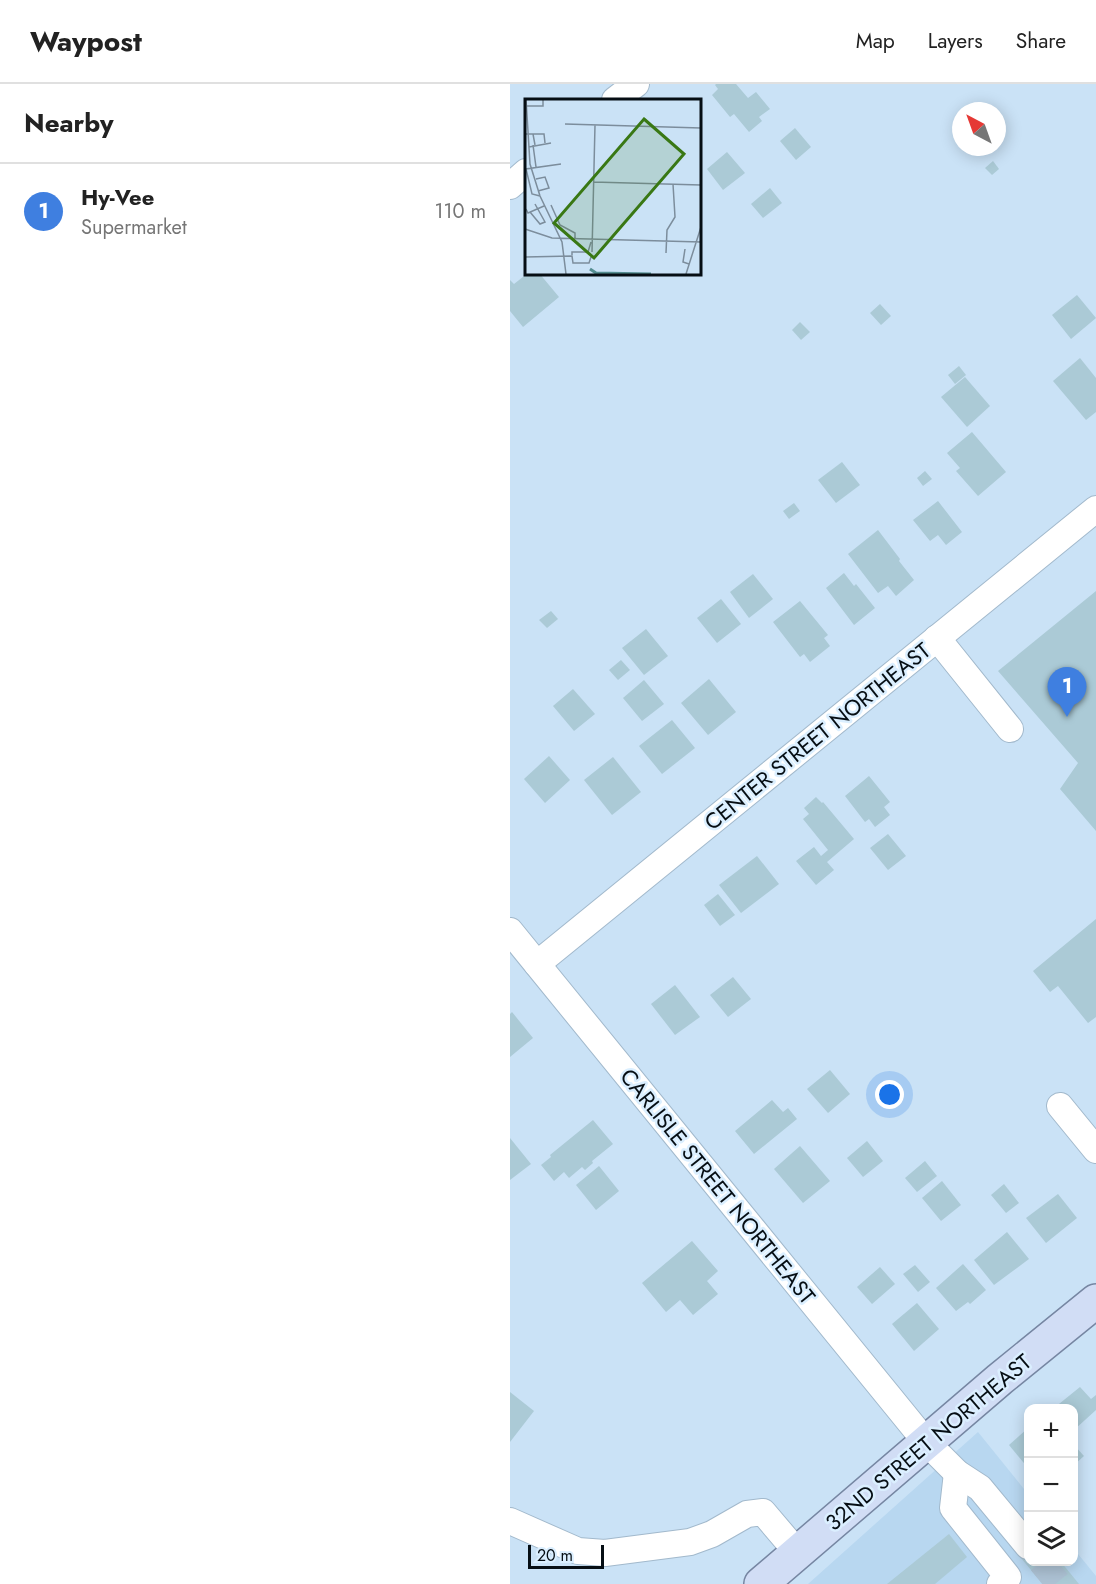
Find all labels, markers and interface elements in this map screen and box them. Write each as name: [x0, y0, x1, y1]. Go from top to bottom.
text: Waypost: [30, 21, 142, 62]
text: Map: [856, 26, 895, 56]
text: Layers: [928, 26, 983, 56]
text: Share: [1016, 26, 1066, 56]
inset map: [525, 99, 700, 274]
north arrow: [952, 102, 1006, 156]
text: Nearby: [24, 104, 113, 142]
text: Hy-Vee: [81, 181, 154, 213]
text: 1: [38, 197, 49, 226]
text: 110 m: [434, 197, 486, 226]
text: Supermarket: [81, 213, 187, 242]
street label: CENTER STREET NORTHEAST: [697, 634, 938, 837]
pin: 1: [1048, 668, 1086, 717]
street label: CARLISLE STREET NORTHEAST: [613, 1061, 824, 1311]
your location: [875, 1080, 904, 1109]
street label: 32ND STREET NORTHEAST: [818, 1346, 1039, 1538]
map controls: [1024, 1404, 1078, 1566]
button: +: [1024, 1404, 1078, 1458]
button: −: [1024, 1458, 1078, 1512]
button: layers: [1024, 1512, 1078, 1566]
scale bar: [528, 1542, 604, 1570]
text: 20 m: [537, 1544, 573, 1567]

